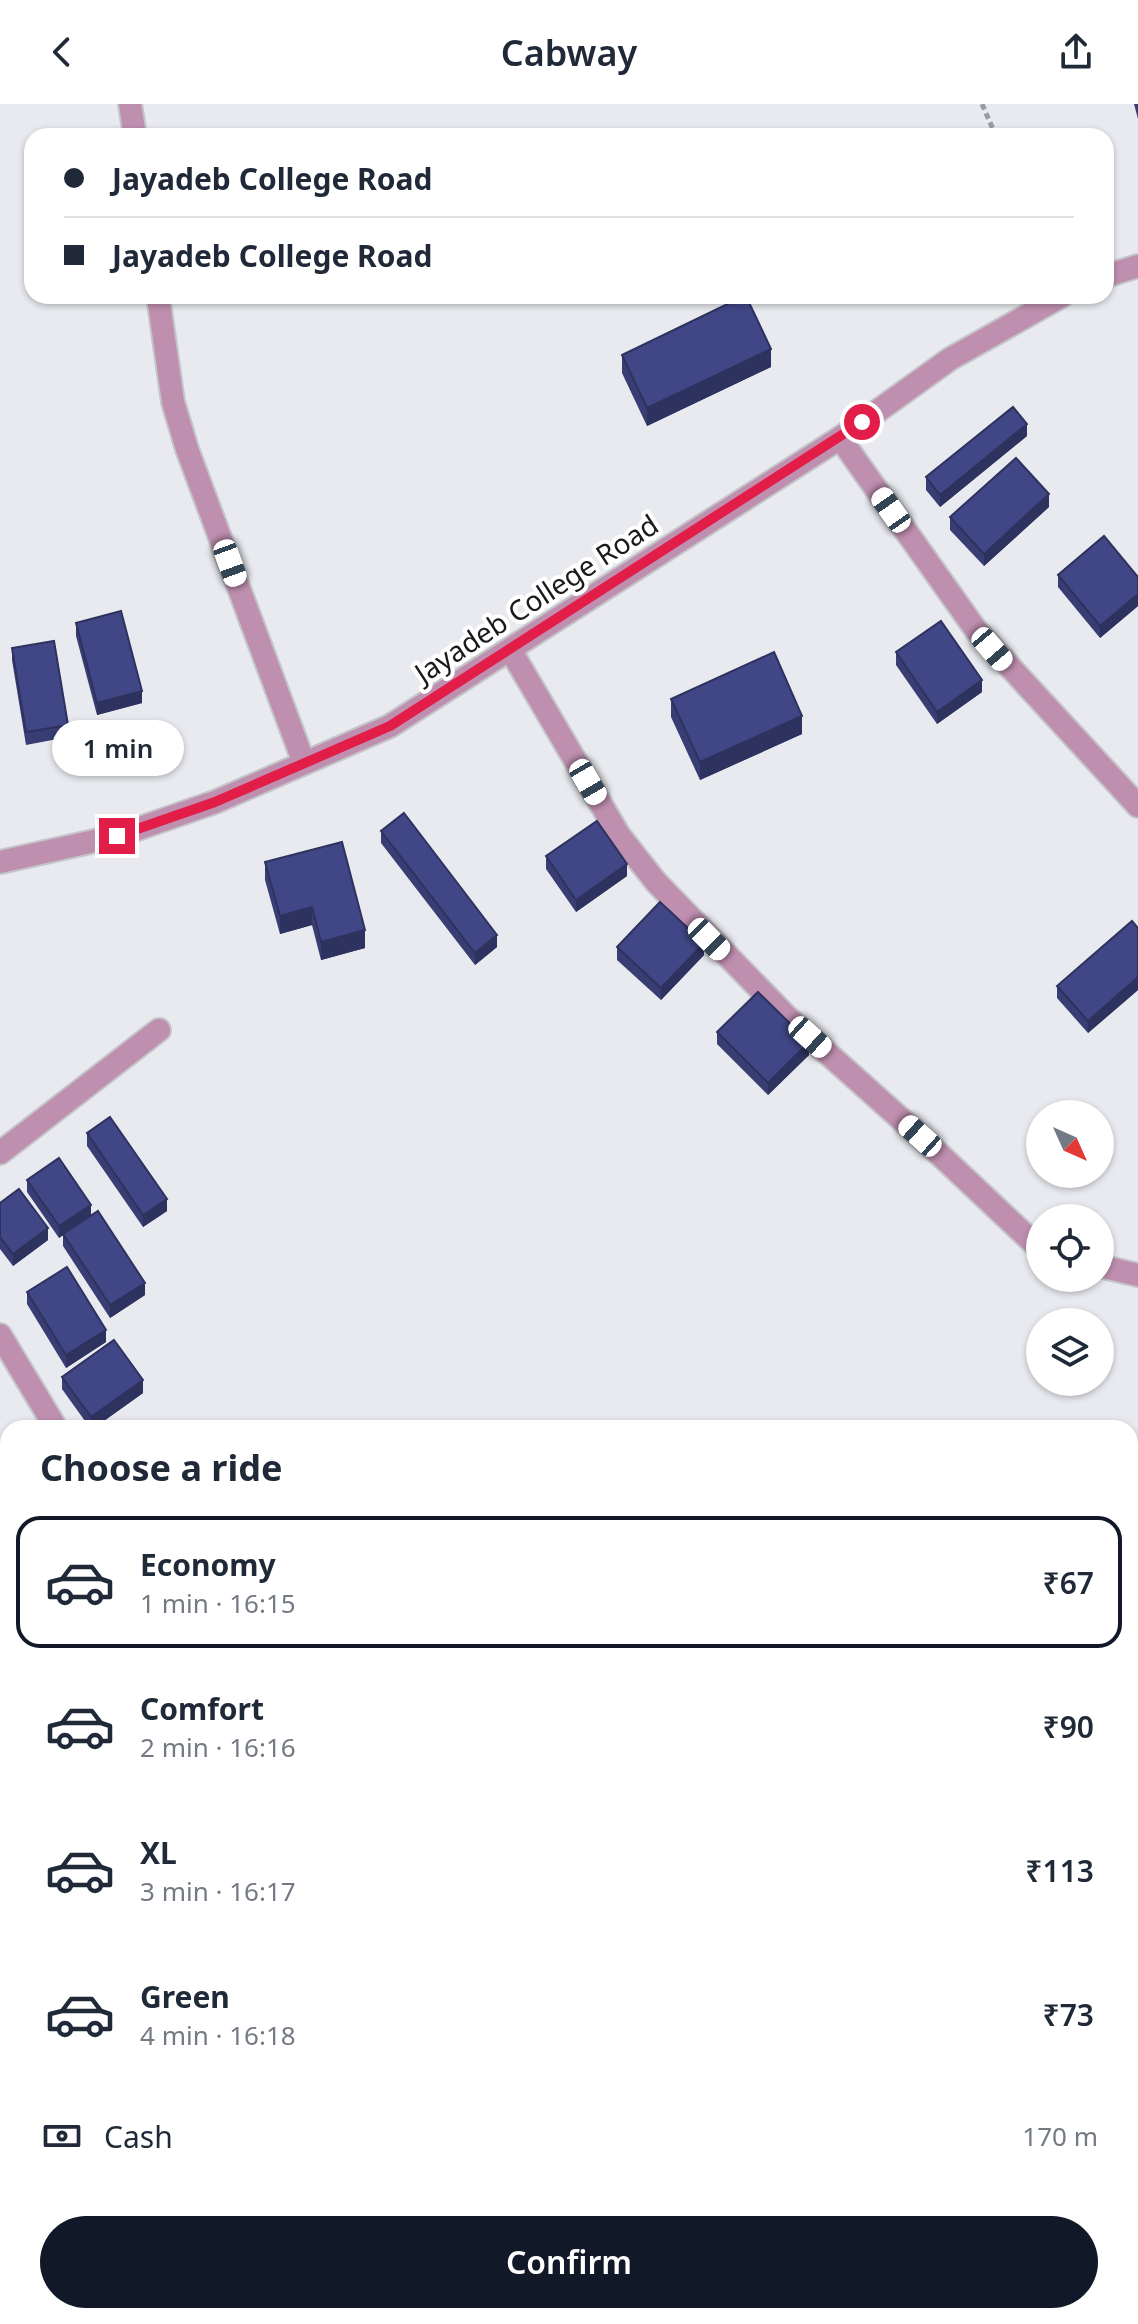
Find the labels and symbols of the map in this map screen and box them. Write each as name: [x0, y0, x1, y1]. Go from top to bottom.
route start: [844, 404, 880, 440]
car: [867, 483, 915, 537]
street label: Jayadeb College Road: [404, 505, 665, 693]
car: [211, 536, 249, 590]
car: [967, 623, 1017, 675]
callout: 1 min: [51, 720, 183, 776]
car: [566, 755, 610, 809]
route end: [99, 818, 135, 854]
car: [684, 914, 734, 964]
car: [784, 1012, 836, 1062]
north arrow: [1026, 1100, 1114, 1188]
car: [894, 1111, 946, 1161]

